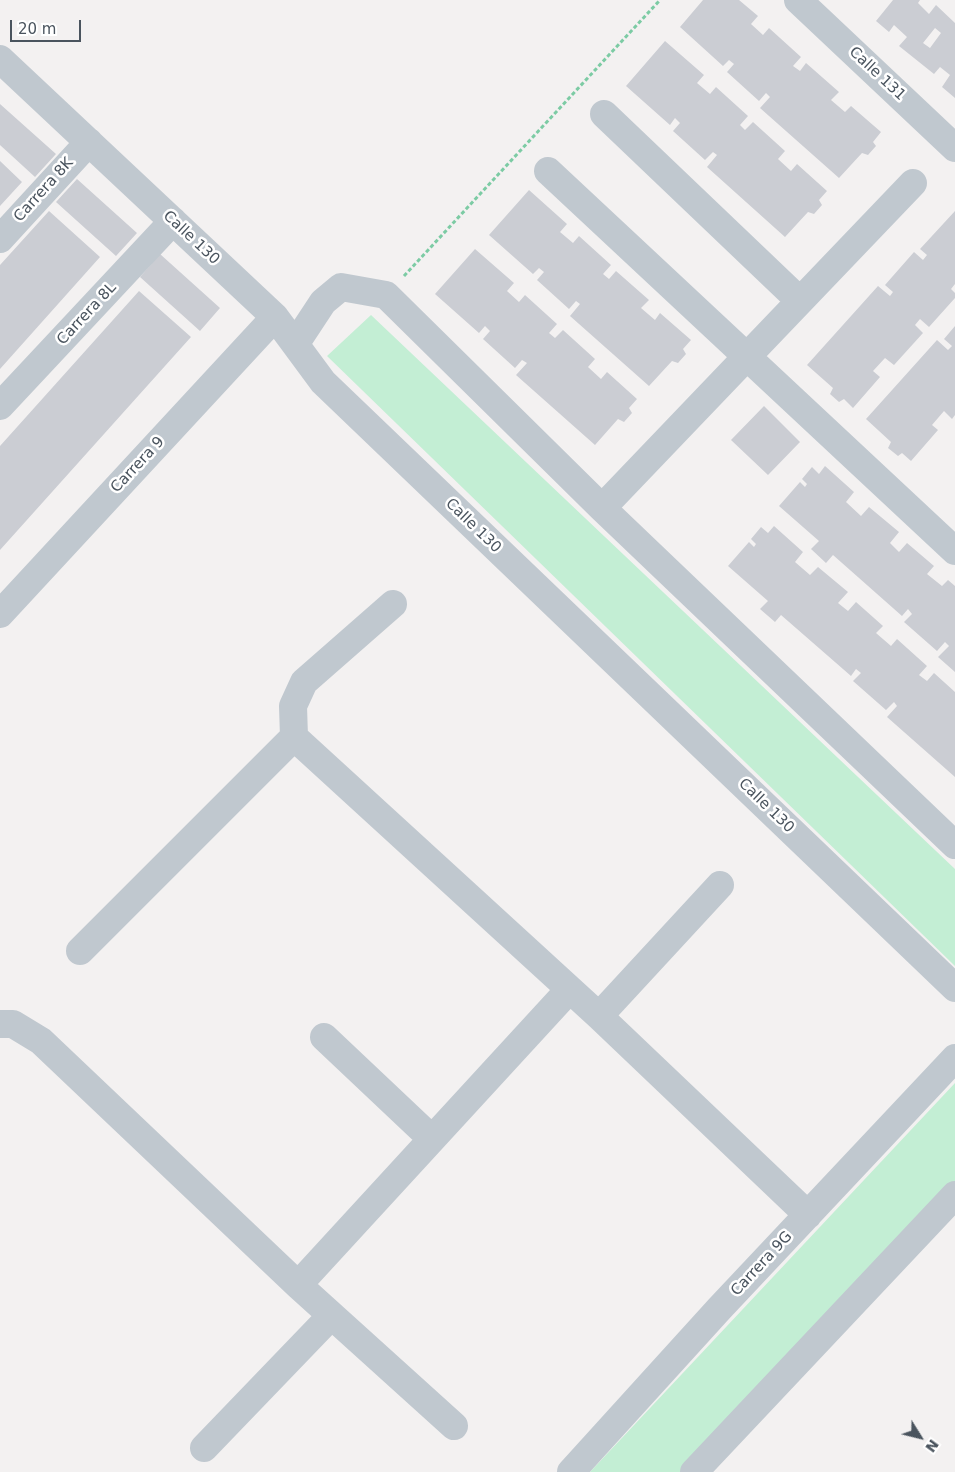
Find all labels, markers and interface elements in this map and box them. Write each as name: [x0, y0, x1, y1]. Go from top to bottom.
scale bar: [12, 10, 84, 42]
text: 20 m: [18, 20, 56, 38]
street label: Calle 131: [845, 43, 909, 105]
street label: Carrera 8K: [10, 154, 78, 226]
street label: Calle 130: [159, 207, 223, 269]
street label: Carrera 8L: [54, 279, 120, 349]
street label: Carrera 9: [107, 433, 169, 497]
street label: Calle 130: [441, 495, 505, 557]
street label: Calle 130: [734, 775, 798, 837]
street label: Carrera 9G: [727, 1228, 797, 1300]
north arrow: [895, 1412, 945, 1462]
text: N: [922, 1436, 942, 1455]

